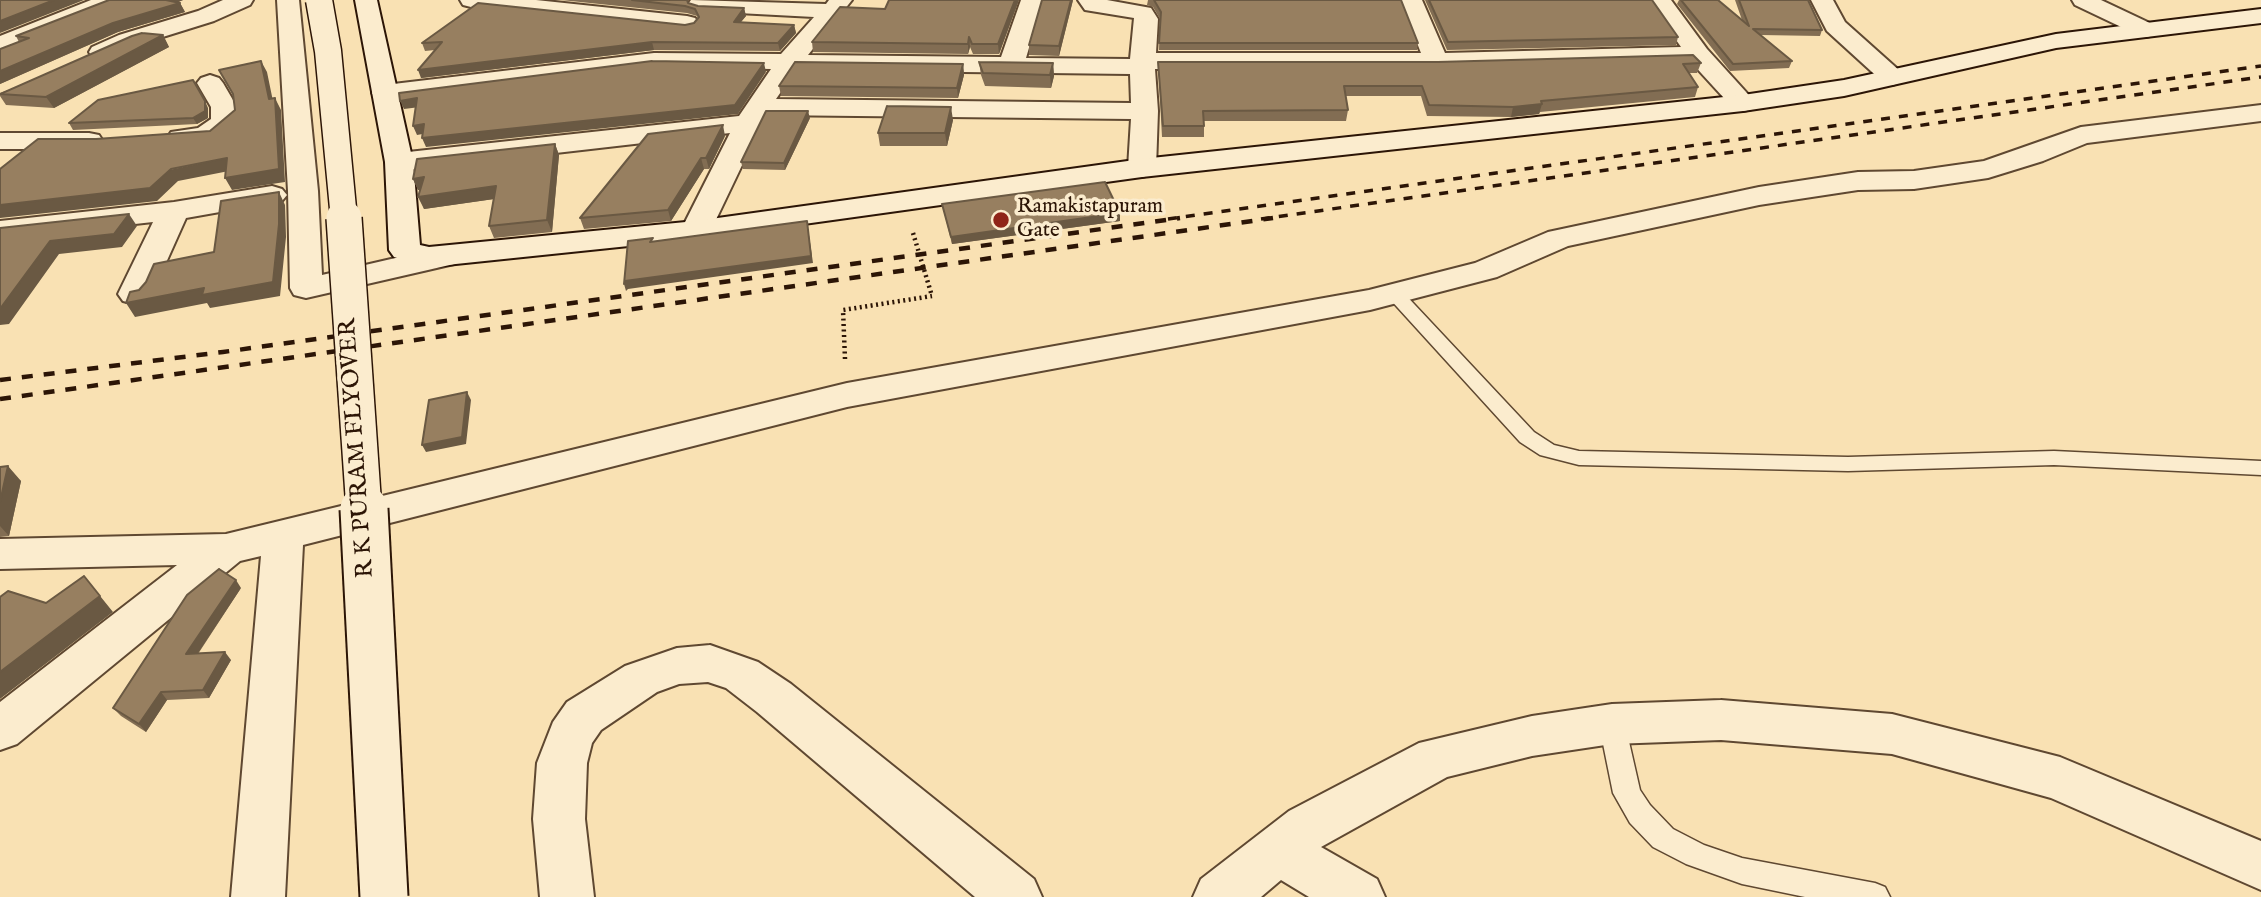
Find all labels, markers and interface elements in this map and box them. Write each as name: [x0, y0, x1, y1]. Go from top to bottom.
place label: Ramakistapuram Gate: [1017, 195, 1163, 245]
marker: Ramakistapuram Gate: [991, 210, 1011, 230]
street label: R K PURAM FLYOVER: [335, 317, 381, 579]

